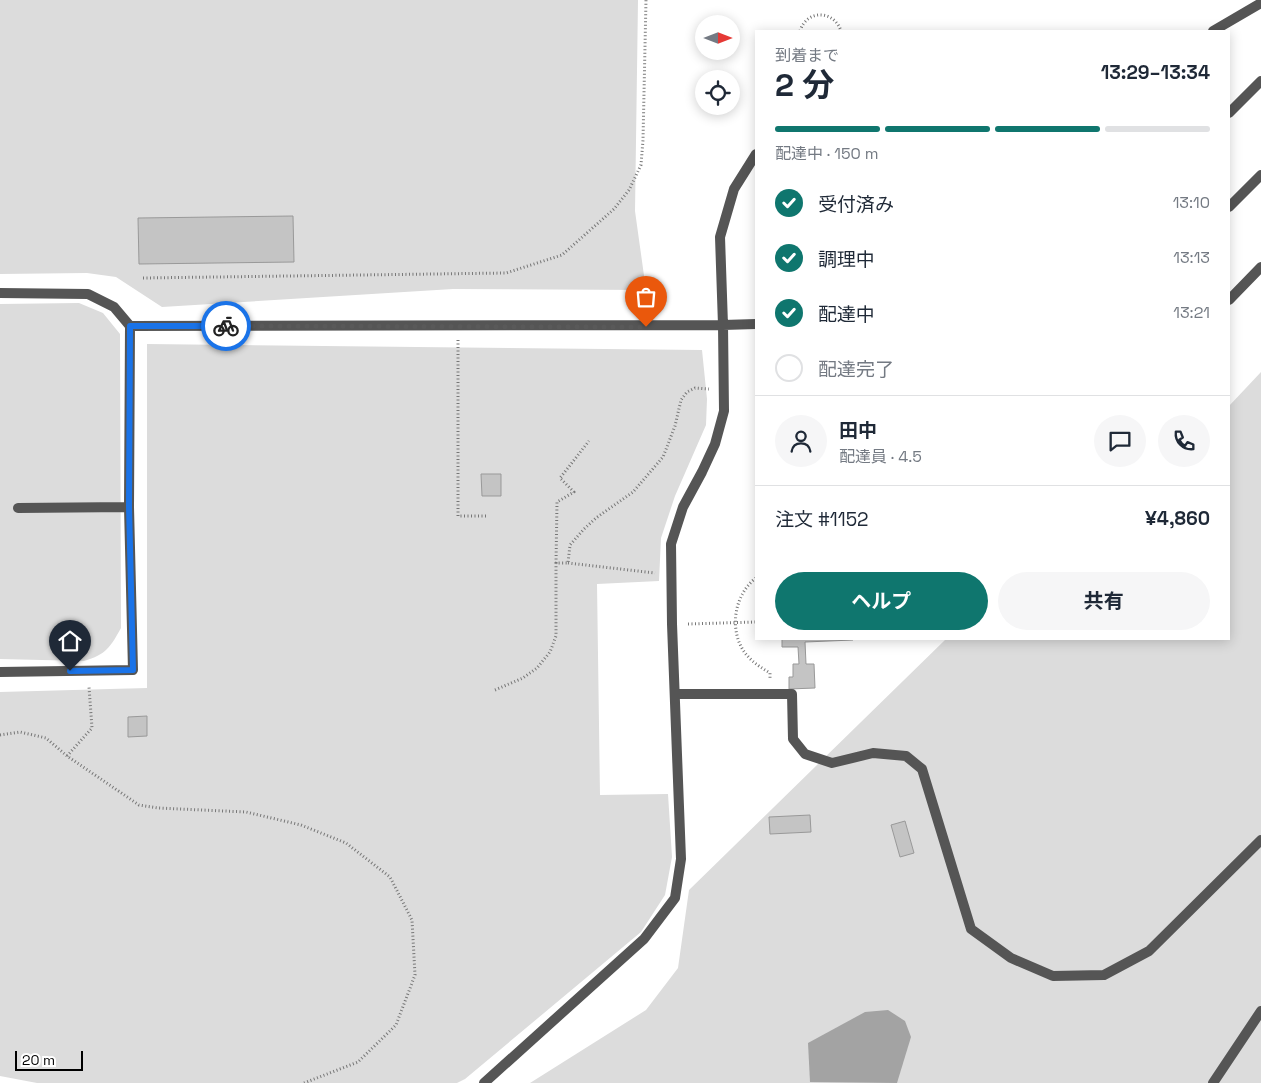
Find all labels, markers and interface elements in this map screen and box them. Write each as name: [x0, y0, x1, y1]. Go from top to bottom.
north arrow: [695, 15, 740, 60]
map controls: [695, 15, 740, 115]
text: 到着まで: [775, 45, 839, 66]
text: 13:29–13:34: [1101, 60, 1210, 85]
text: 2 分: [775, 65, 834, 105]
button: locate: [695, 70, 740, 115]
text: 配達中 · 150 m: [775, 143, 879, 164]
icon: check: [775, 189, 803, 217]
text: 受付済み: [818, 192, 894, 217]
text: 13:10: [1173, 192, 1210, 213]
icon: check: [775, 244, 803, 272]
text: 調理中: [818, 247, 875, 272]
text: 13:13: [1173, 247, 1210, 268]
pin: [625, 276, 667, 327]
icon: bag: [632, 283, 660, 311]
icon: check: [775, 299, 803, 327]
courier: [201, 301, 251, 351]
text: 配達中: [818, 302, 875, 327]
text: 13:21: [1173, 302, 1210, 323]
icon: bike: [212, 312, 240, 340]
text: 配達完了: [818, 357, 894, 382]
button: person: [775, 415, 827, 467]
button: chat: [1094, 415, 1146, 467]
button: phone: [1158, 415, 1210, 467]
text: 田中: [839, 418, 877, 443]
text: 配達員 · 4.5: [839, 446, 922, 467]
text: ¥4,860: [1145, 506, 1210, 531]
text: 注文 #1152: [775, 507, 868, 532]
button: ヘルプ: [775, 572, 988, 630]
button: 共有: [998, 572, 1210, 630]
pin: [49, 620, 91, 671]
icon: home: [56, 627, 84, 655]
scale bar: [15, 1048, 82, 1071]
text: 20 m: [22, 1051, 55, 1069]

